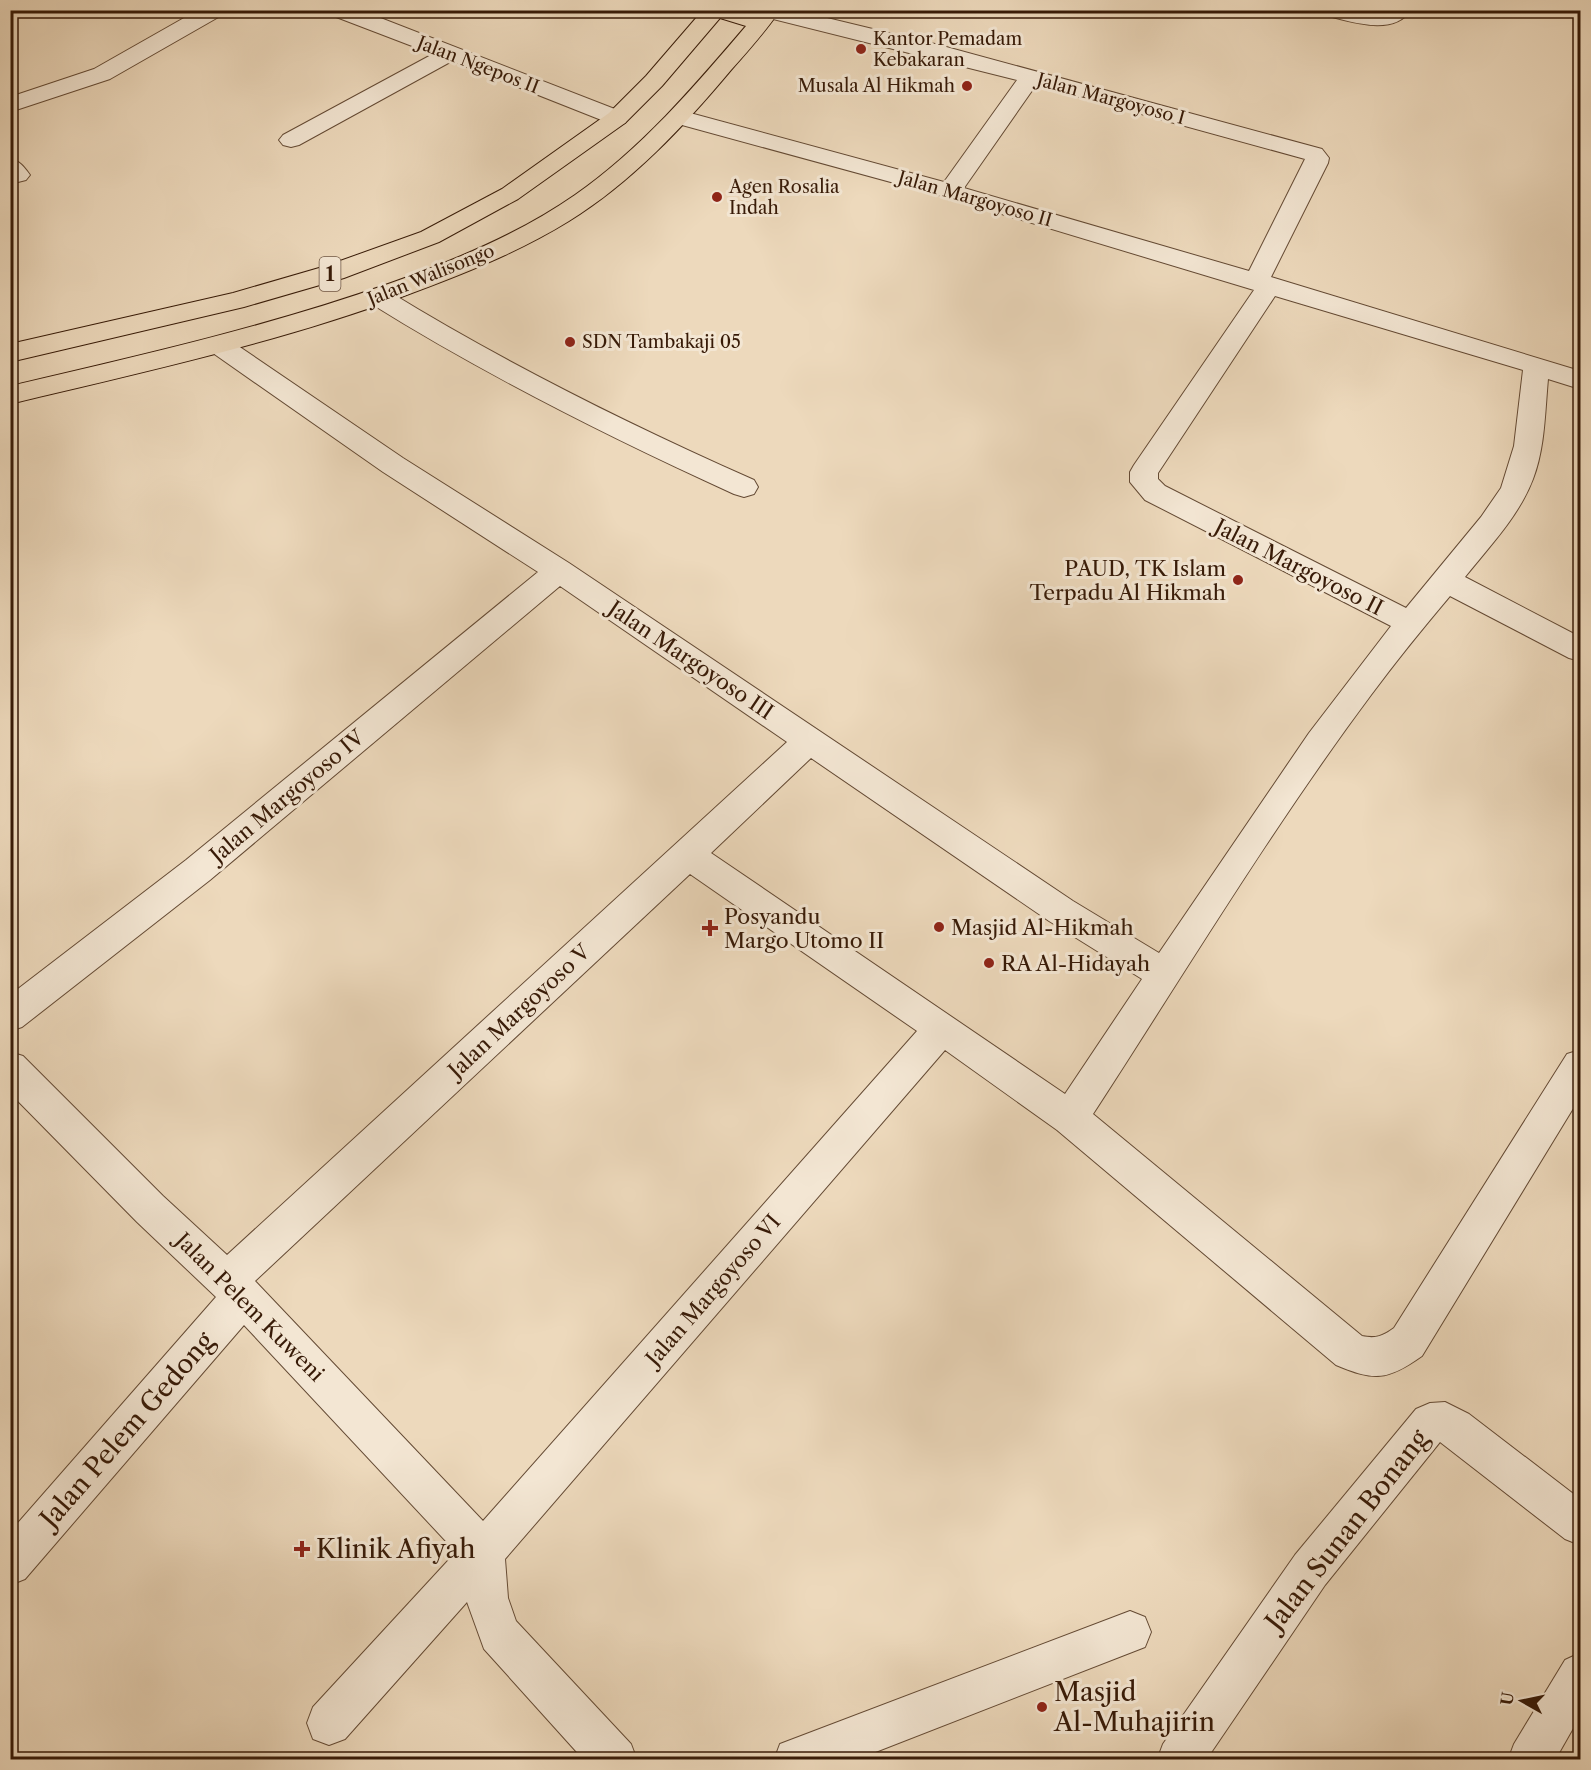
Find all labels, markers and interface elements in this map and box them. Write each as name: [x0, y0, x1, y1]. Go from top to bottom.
place label: Kantor Pemadam Kebakaran: [873, 28, 1022, 71]
street label: Jalan Ngepos II: [411, 31, 542, 98]
marker: Kantor Pemadam Kebakaran: [854, 42, 868, 56]
street label: Jalan Margoyoso I: [1032, 68, 1188, 129]
place label: Musala Al Hikmah: [798, 75, 955, 97]
marker: Musala Al Hikmah: [960, 79, 974, 93]
street label: Jalan Margoyoso II: [893, 166, 1055, 232]
place label: Agen Rosalia Indah: [728, 176, 840, 219]
marker: Agen Rosalia Indah: [710, 190, 724, 204]
street label: Jalan Walisongo: [362, 240, 498, 312]
road number: 1: [320, 257, 340, 291]
place label: SDN Tambakaji 05: [582, 331, 741, 353]
marker: SDN Tambakaji 05: [563, 335, 577, 349]
street label: Jalan Margoyoso II: [1208, 512, 1387, 620]
place label: PAUD, TK Islam Terpadu Al Hikmah: [1030, 556, 1226, 605]
marker: PAUD, TK Islam Terpadu Al Hikmah: [1231, 573, 1245, 587]
street label: Jalan Margoyoso III: [601, 594, 778, 725]
street label: Jalan Margoyoso IV: [203, 724, 370, 870]
place label: Posyandu Margo Utomo II: [724, 904, 884, 953]
place label: Masjid Al-Hikmah: [951, 915, 1134, 940]
marker: Posyandu Margo Utomo II: [701, 919, 719, 937]
marker: Masjid Al-Hikmah: [932, 920, 946, 934]
street label: Jalan Margoyoso V: [441, 938, 596, 1085]
place label: RA Al-Hidayah: [1001, 951, 1150, 976]
marker: RA Al-Hidayah: [982, 956, 996, 970]
street label: Jalan Margoyoso VI: [639, 1209, 786, 1373]
street label: Jalan Pelem Kuweni: [168, 1225, 329, 1386]
street label: Jalan Pelem Gedong: [31, 1325, 221, 1537]
street label: Jalan Sunan Bonang: [1256, 1423, 1436, 1640]
place label: Klinik Afiyah: [316, 1533, 476, 1565]
marker: Klinik Afiyah: [293, 1540, 311, 1558]
north arrow: [1492, 1671, 1552, 1731]
place label: Masjid Al-Muhajirin: [1053, 1676, 1215, 1738]
text: U: [1496, 1691, 1518, 1707]
marker: Masjid Al-Muhajirin: [1035, 1700, 1049, 1714]

